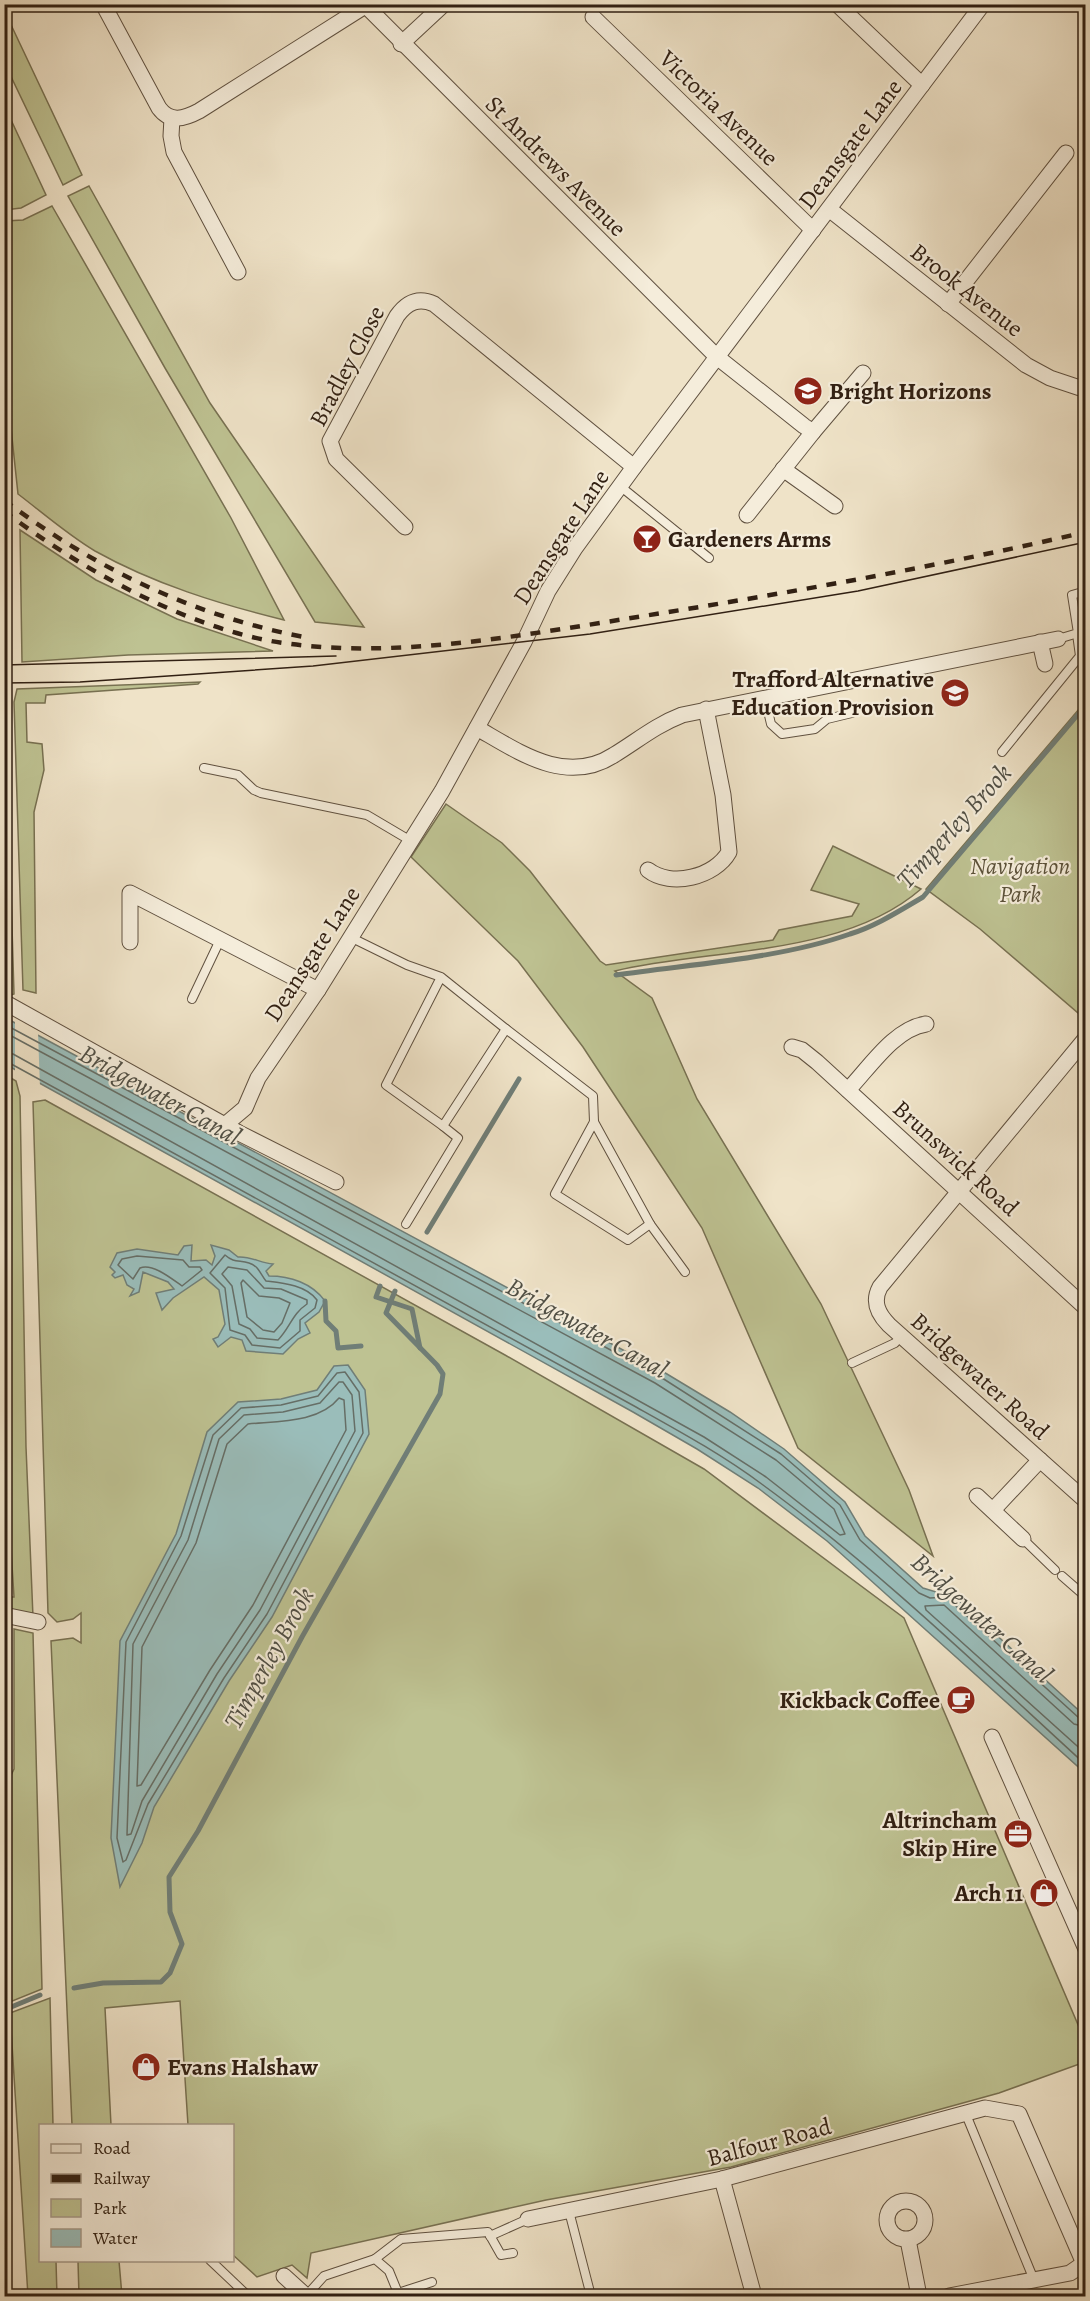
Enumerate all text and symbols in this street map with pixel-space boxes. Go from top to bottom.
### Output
street label: Victoria Avenue [652,42,785,173]
street label: Deansgate Lane [791,72,909,216]
street label: St Andrews Avenue [478,88,634,244]
street label: Brook Avenue [904,236,1030,344]
street label: Bradley Close [302,300,392,432]
school or university icon: Bright Horizons [792,375,824,407]
place label: Bright Horizons [829,375,992,407]
street label: Deansgate Lane [505,463,617,611]
bar icon: Gardeners Arms [631,523,663,555]
place label: Gardeners Arms [668,523,831,555]
place label: Trafford Alternative Education Provision [731,663,935,723]
school or university icon: Trafford Alternative Education Provision [939,677,971,709]
water label: Timperley Brook [889,756,1019,896]
park label: Navigation Park [970,850,1070,910]
street label: Deansgate Lane [256,880,368,1028]
water label: Bridgewater Canal [73,1036,248,1154]
street label: Brunswick Road [886,1093,1026,1223]
water label: Bridgewater Canal [500,1269,675,1387]
street label: Bridgewater Road [904,1305,1056,1447]
water label: Bridgewater Canal [903,1545,1061,1692]
water label: Timperley Brook [216,1581,322,1735]
place label: Kickback Coffee [779,1684,940,1716]
cafe icon: Kickback Coffee [945,1684,977,1716]
place label: Altrincham Skip Hire [882,1804,997,1864]
office icon: Altrincham Skip Hire [1002,1818,1034,1850]
place label: Arch 11 [953,1877,1023,1909]
shop icon: Arch 11 [1028,1877,1060,1909]
shop icon: Evans Halshaw [130,2051,162,2083]
place label: Evans Halshaw [167,2051,318,2083]
street label: Balfour Road [703,2110,835,2174]
legend [39,2124,234,2262]
text: Road [93,2136,131,2160]
text: Railway [93,2166,151,2190]
text: Park [93,2196,127,2220]
text: Water [92,2226,138,2250]

